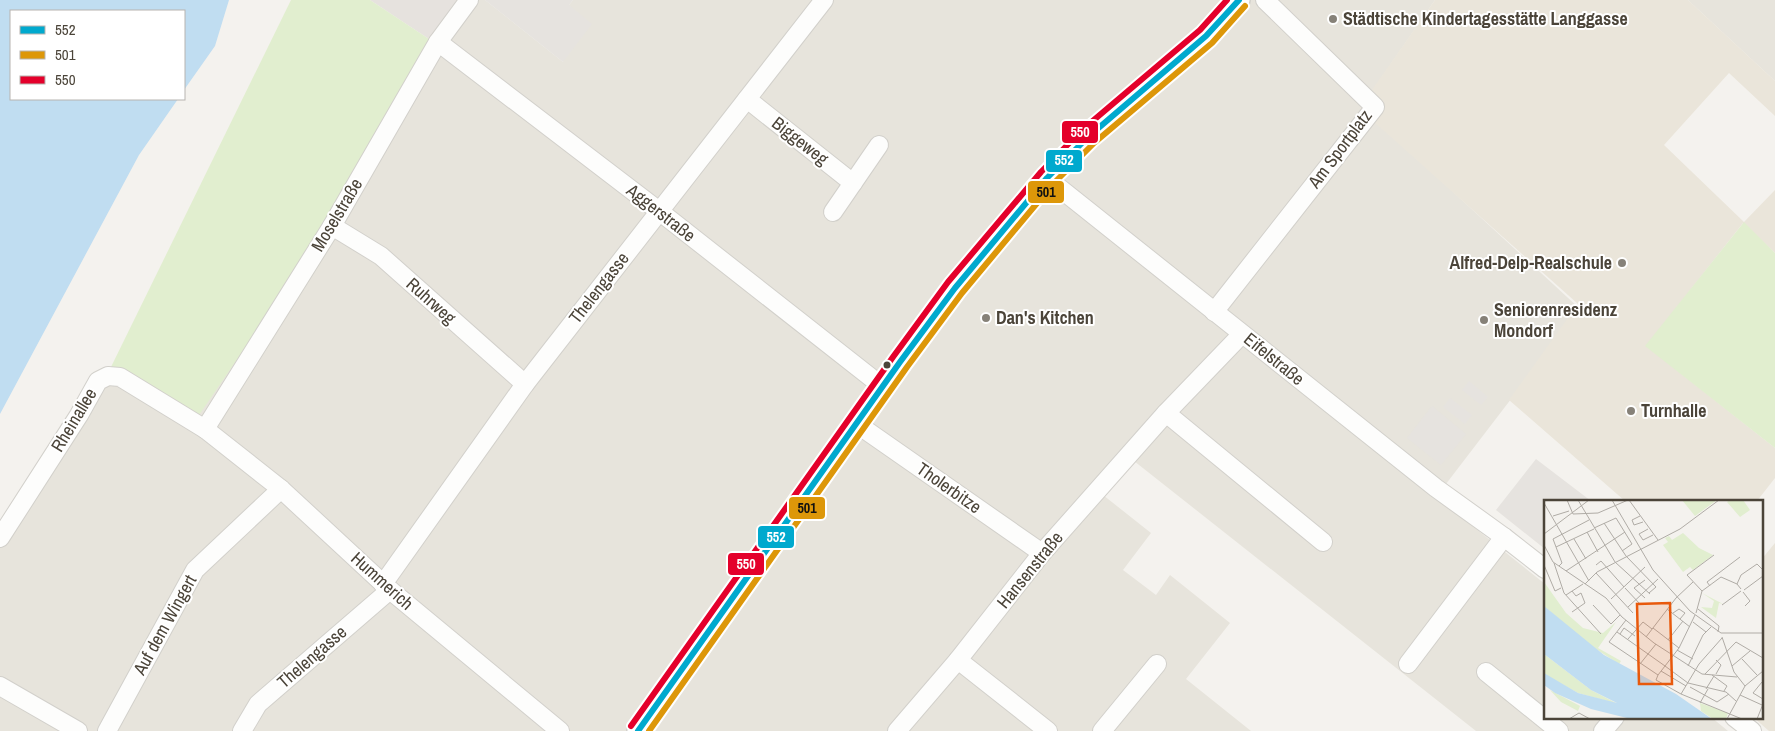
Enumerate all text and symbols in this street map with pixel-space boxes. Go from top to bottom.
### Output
place label: Städtische Kindertagesstätte Langgasse [1343,6,1628,31]
legend [10,10,185,100]
marker: Städtische Kindertagesstätte Langgasse [1327,13,1339,25]
text: 552 [55,19,76,40]
text: 501 [55,44,76,65]
text: 550 [55,69,76,90]
street label: Am Sportplatz [1301,104,1377,194]
street label: Biggeweg [767,111,834,171]
line badge: 550 [1061,120,1099,144]
text: 550 [1070,123,1090,141]
line badge: 552 [1045,149,1083,173]
text: 552 [1054,151,1074,169]
street label: Moselstraße [305,174,368,256]
street label: Aggerstraße [621,177,701,247]
line badge: 501 [1027,180,1065,204]
text: 501 [1036,183,1056,201]
street label: Thelengasse [563,247,634,329]
place label: Alfred-Delp-Realschule [1450,250,1612,275]
marker: Alfred-Delp-Realschule [1616,257,1628,269]
street label: Ruhrweg [401,272,462,330]
place label: Seniorenresidenz Mondorf [1494,297,1618,343]
place label: Dan's Kitchen [996,305,1094,330]
marker: Dan's Kitchen [980,312,992,324]
marker: Seniorenresidenz Mondorf [1478,314,1490,326]
street label: Eifelstraße [1239,326,1310,391]
unlabelled marker [882,360,892,370]
street label: Rheinallee [45,383,102,456]
place label: Turnhalle [1641,398,1706,423]
marker: Turnhalle [1625,405,1637,417]
street label: Tholerbitze [912,456,987,519]
line badge: 501 [788,496,826,520]
text: 501 [797,499,817,517]
inset map [1544,500,1762,718]
line badge: 552 [757,525,795,549]
street label: Hansenstraße [991,526,1068,614]
text: 552 [766,528,786,546]
street label: Hummerich [346,546,419,615]
line badge: 550 [727,552,765,576]
text: 550 [736,555,756,573]
street label: Auf dem Wingert [126,570,202,680]
street label: Thelengasse [272,619,352,694]

